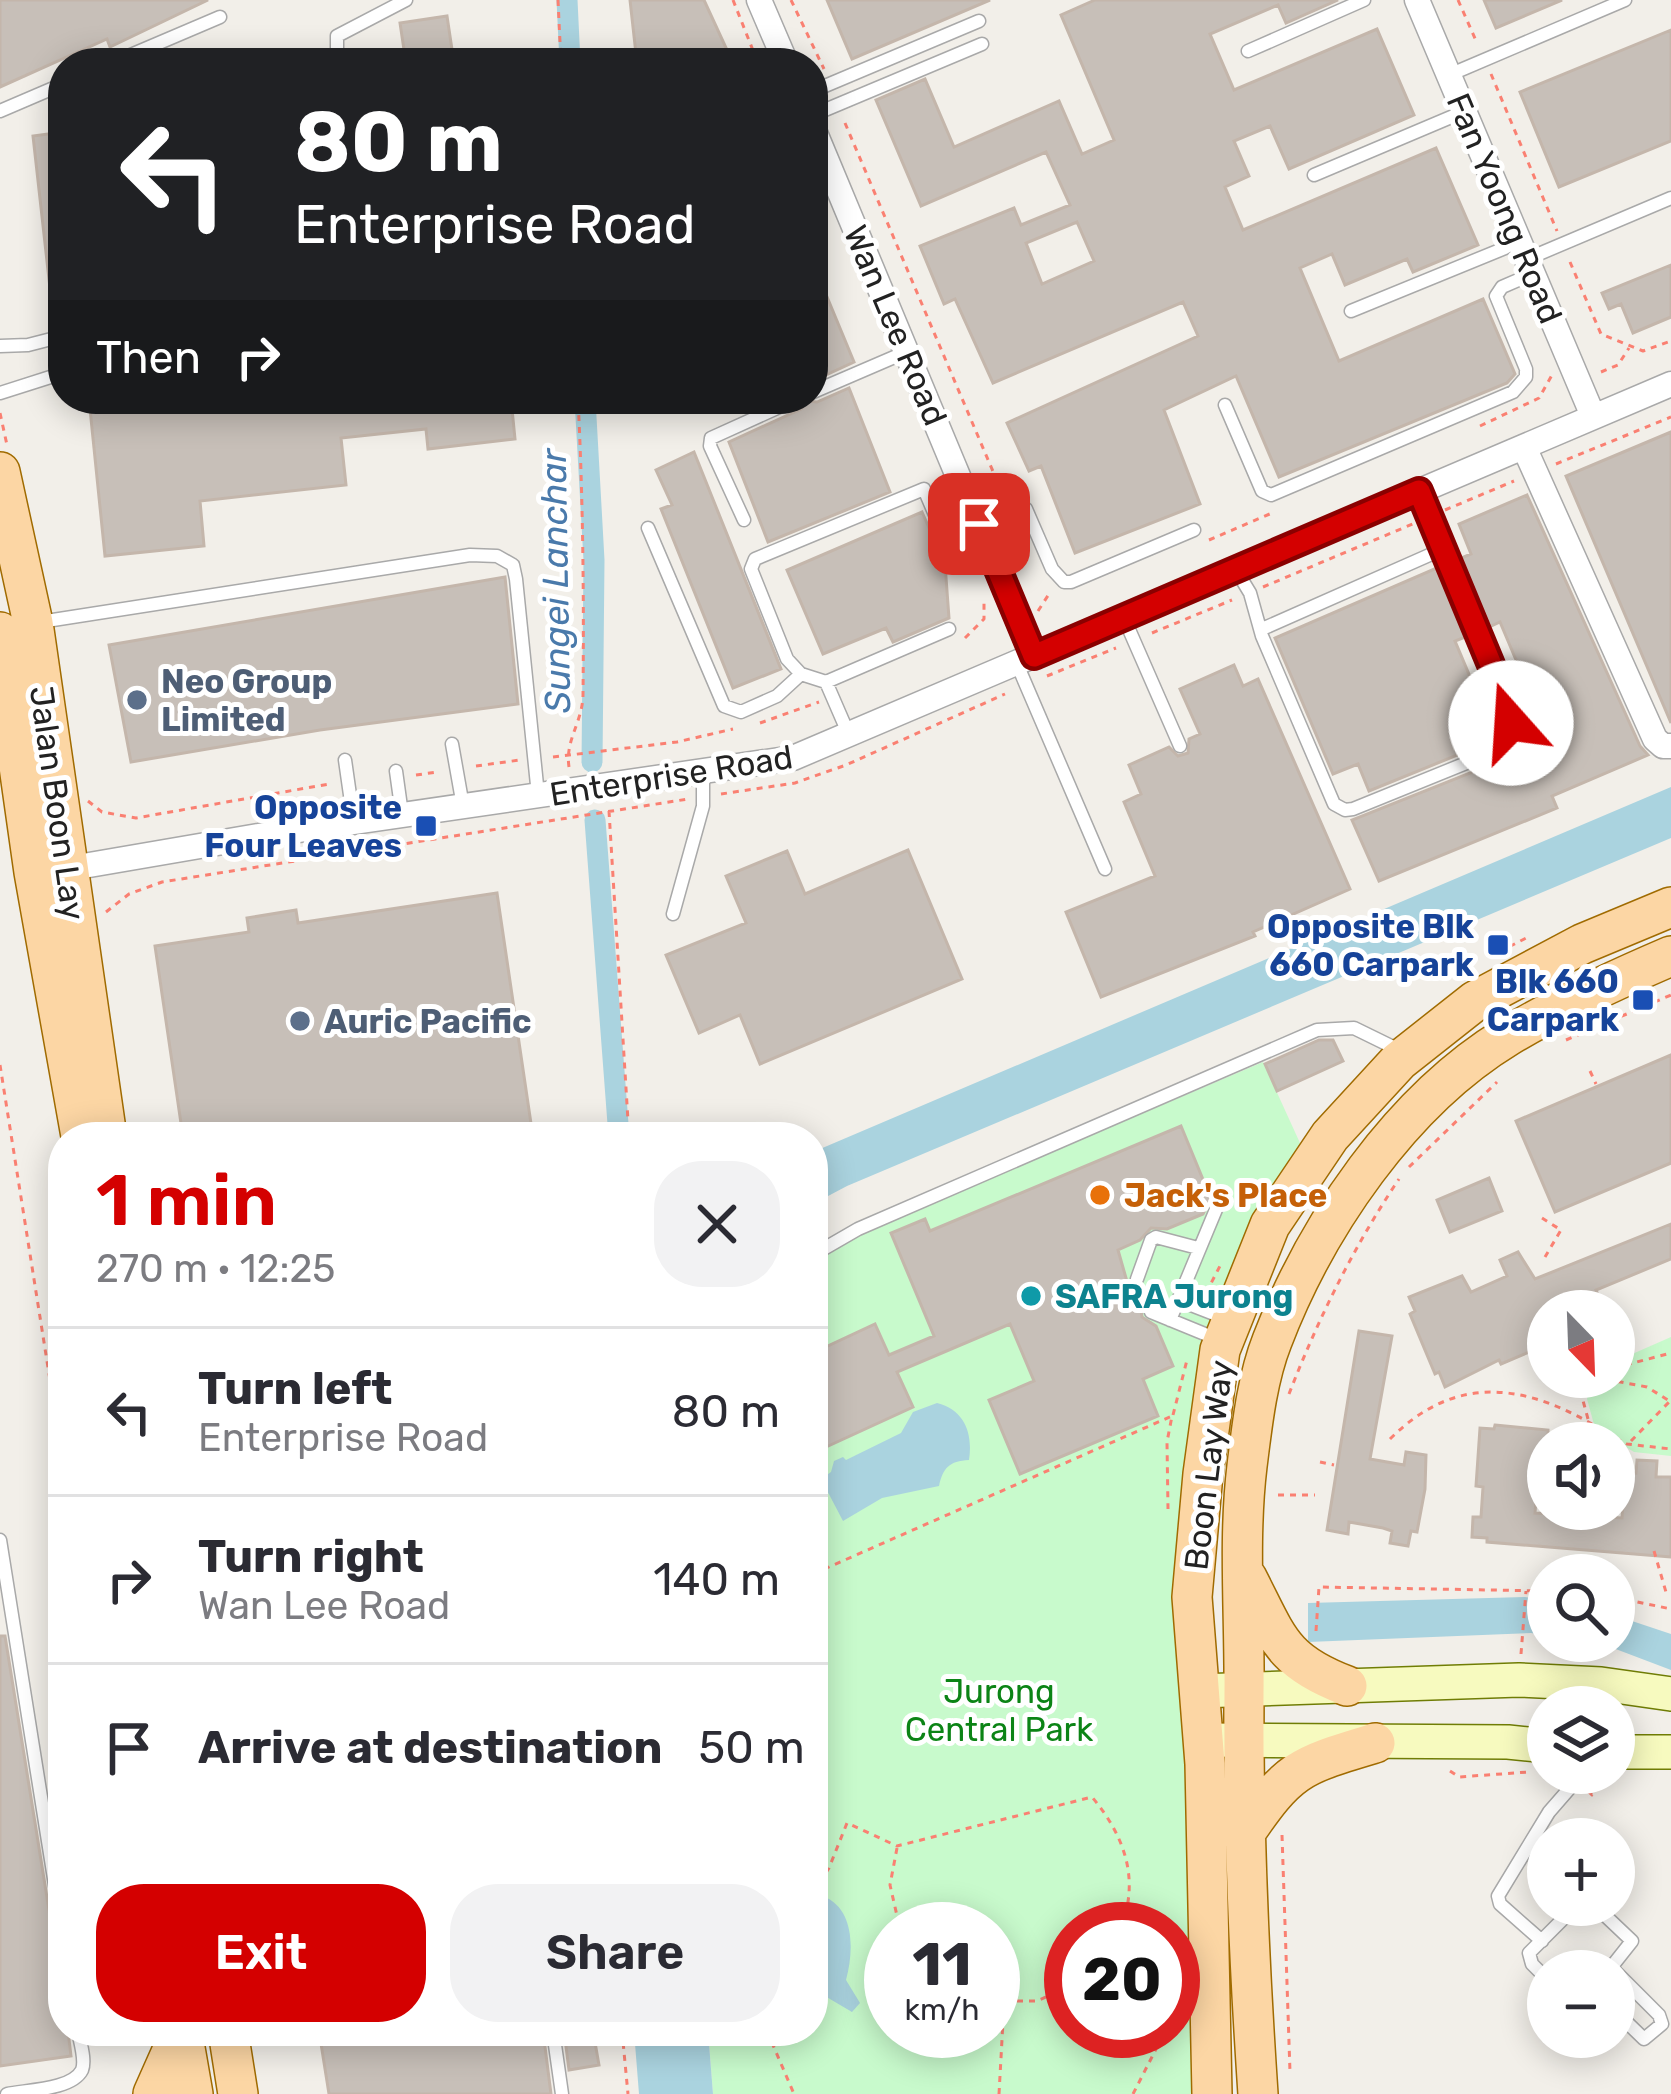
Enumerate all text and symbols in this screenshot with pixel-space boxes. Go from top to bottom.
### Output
street label: Fan Yoong Road [1439,87,1571,329]
text: 80 m [294,92,503,192]
icon: left [96,96,252,252]
text: Enterprise Road [294,193,696,257]
street label: Wan Lee Road [836,219,955,431]
icon: right [225,324,291,390]
text: Then [96,331,201,384]
water label: Sungei Lanchar [532,447,579,714]
pin [928,473,1030,575]
icon: arrive [946,491,1012,557]
position arrow [1448,660,1574,786]
place label: Neo Group Limited [161,662,332,739]
street label: Jalan Boon Lay [22,684,93,923]
marker: Neo Group Limited [124,687,150,713]
street label: Enterprise Road [547,737,795,814]
place label: Opposite Four Leaves [204,788,402,865]
marker: Opposite Four Leaves [413,813,439,839]
place label: Opposite Blk 660 Carpark [1267,907,1475,984]
marker: Opposite Blk 660 Carpark [1485,932,1511,958]
place label: Blk 660 Carpark [1487,962,1620,1039]
marker: Blk 660 Carpark [1630,987,1656,1013]
place label: Auric Pacific [324,1002,532,1041]
marker: Auric Pacific [287,1008,313,1034]
text: 1 min [96,1158,277,1243]
button: close [654,1161,780,1287]
place label: Jack's Place [1124,1176,1327,1215]
marker: Jack's Place [1087,1182,1113,1208]
text: 270 m · 12:25 [96,1246,336,1292]
place label: SAFRA Jurong [1055,1277,1294,1316]
marker: SAFRA Jurong [1018,1283,1044,1309]
north arrow [1527,1290,1635,1398]
map controls [1527,1290,1635,2058]
street label: Boon Lay Way [1176,1358,1241,1572]
text: Turn left [198,1362,392,1415]
icon: left [96,1379,162,1445]
text: 80 m [672,1385,780,1438]
text: Enterprise Road [198,1415,488,1461]
button: sound [1527,1422,1635,1530]
text: Turn right [198,1530,424,1583]
icon: right [96,1547,162,1613]
text: 140 m [653,1553,780,1606]
button: search [1527,1554,1635,1662]
text: Wan Lee Road [198,1583,450,1629]
park label: Jurong Central Park [905,1672,1093,1749]
button: layers [1527,1686,1635,1794]
icon: arrive [96,1715,162,1781]
text: Arrive at destination [198,1721,663,1774]
text: 50 m [699,1721,805,1774]
button: + [1527,1818,1635,1926]
button: Exit [96,1884,426,2022]
button: Share [450,1884,780,2022]
speed limit sign: 20 [1044,1902,1200,2058]
text: 11 [912,1929,972,2000]
button: − [1527,1950,1635,2058]
text: km/h [905,1992,979,2028]

